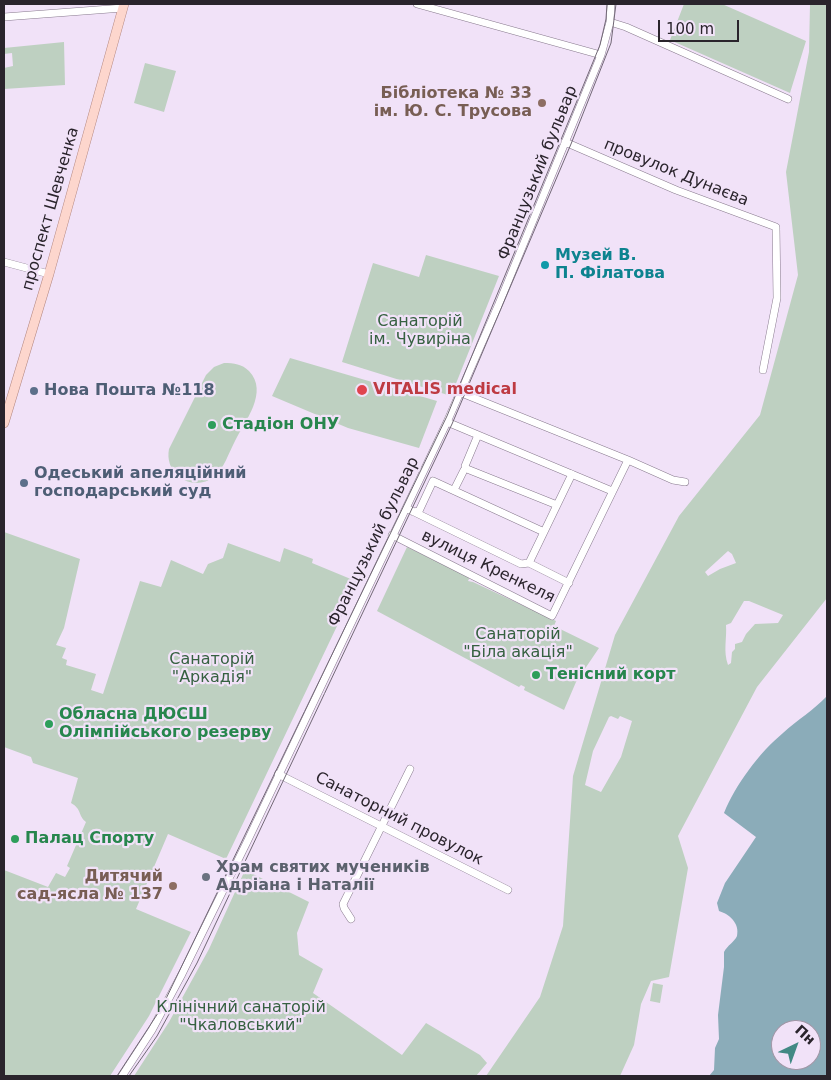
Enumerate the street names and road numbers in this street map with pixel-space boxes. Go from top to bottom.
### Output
street label: Французький бульвар [494,83,582,263]
street label: проспект Шевченка [18,125,84,293]
street label: провулок Дунаєва [601,135,751,211]
street label: Французький бульвар [325,454,423,630]
street label: вулиця Кренкеля [418,526,558,608]
street label: Санаторний провулок [312,768,486,870]

